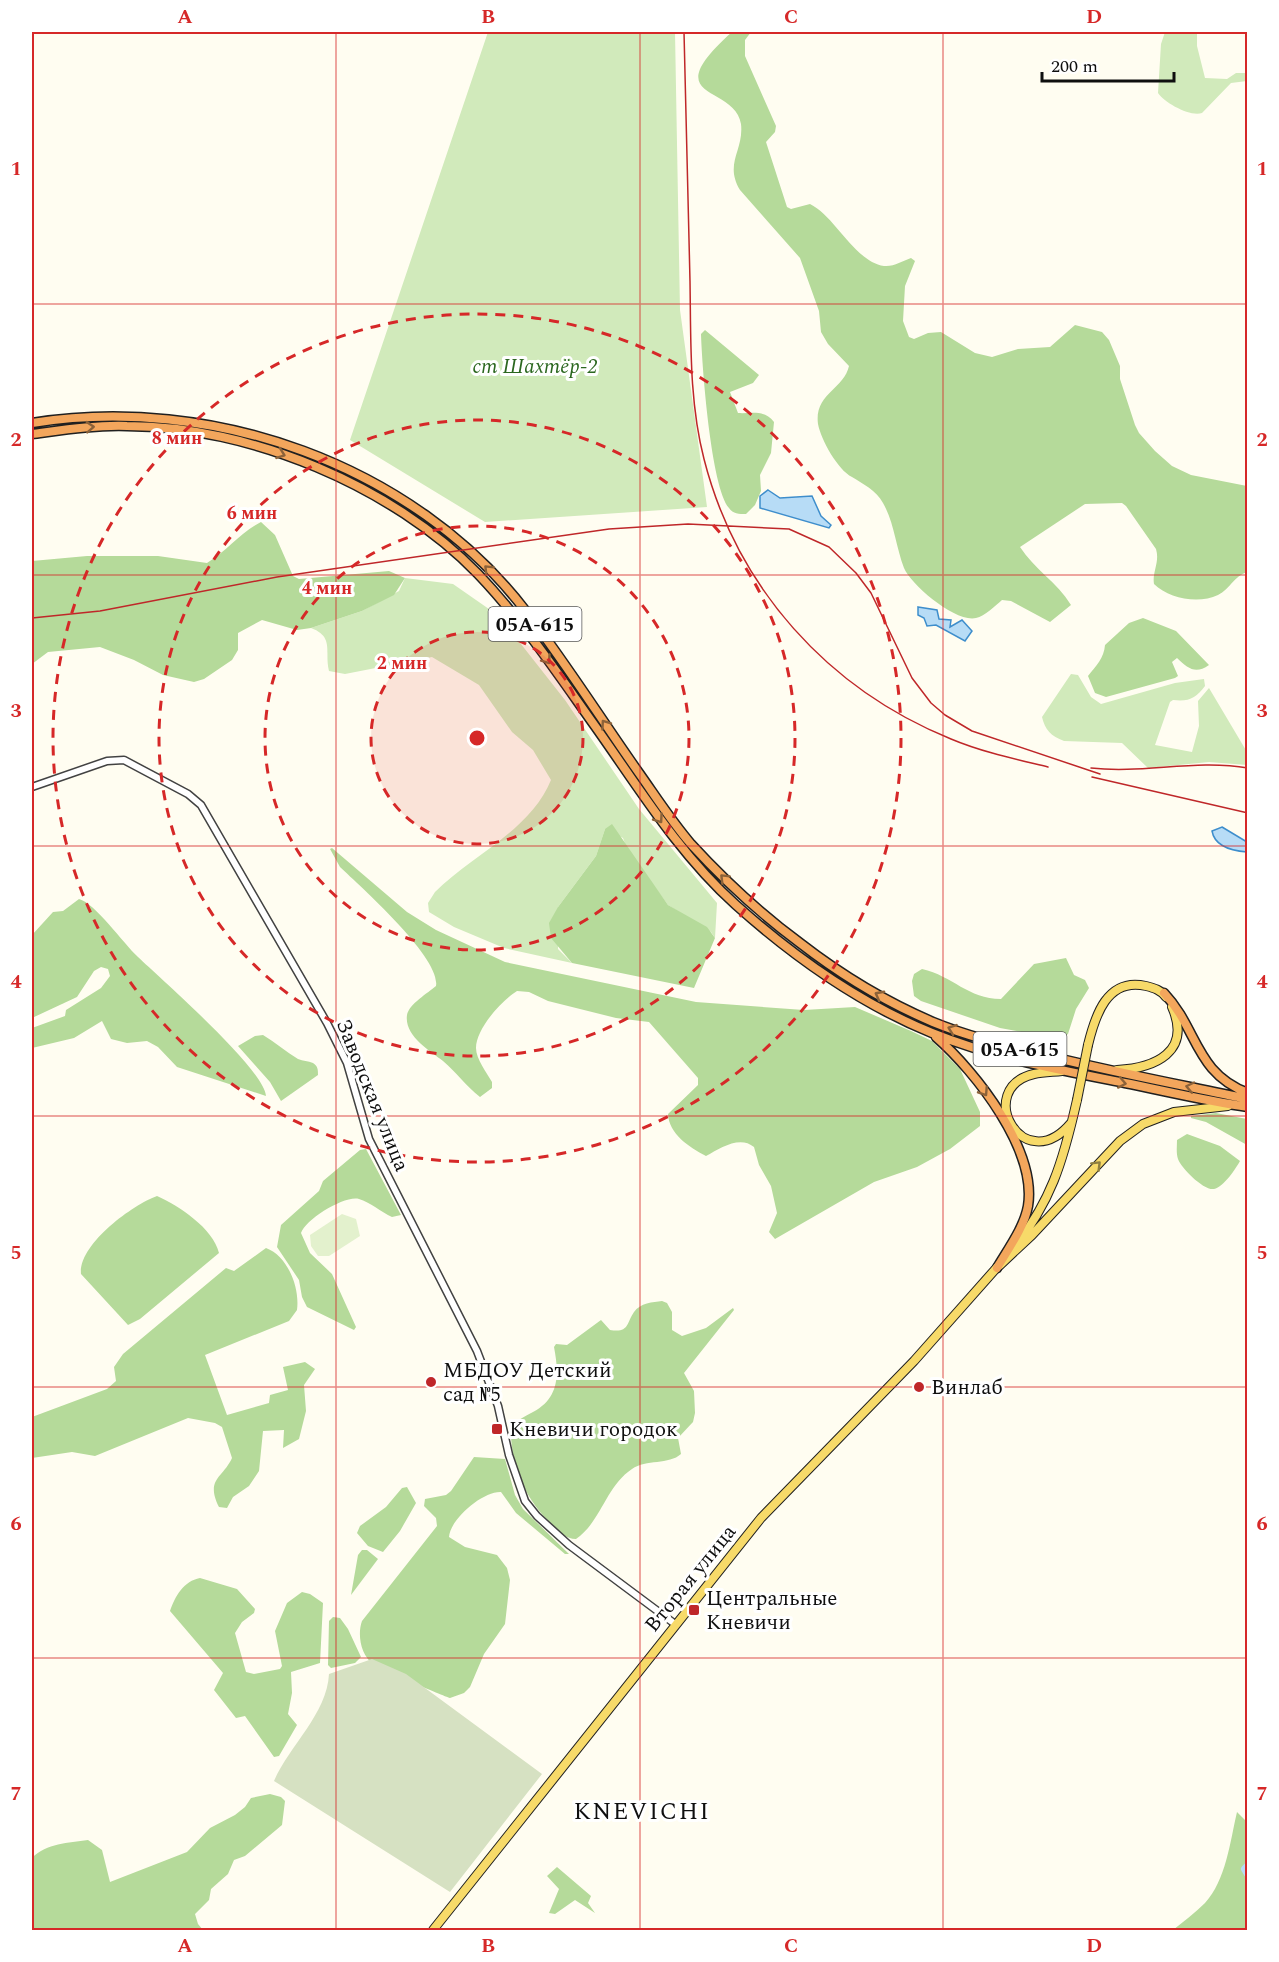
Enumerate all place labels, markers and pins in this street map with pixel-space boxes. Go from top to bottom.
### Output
centre of rings [467,728,487,748]
place label: МБДОУ Детский сад №5 [443,1355,612,1411]
place label: Винлаб [931,1372,1003,1404]
marker: МБДОУ Детский сад №5 [424,1375,438,1389]
marker: Винлаб [912,1380,926,1394]
place label: Кневичи городок [509,1414,678,1446]
marker: Кневичи городок [490,1422,504,1436]
place label: Центральные Кневичи [706,1583,838,1639]
marker: Центральные Кневичи [687,1603,701,1617]

